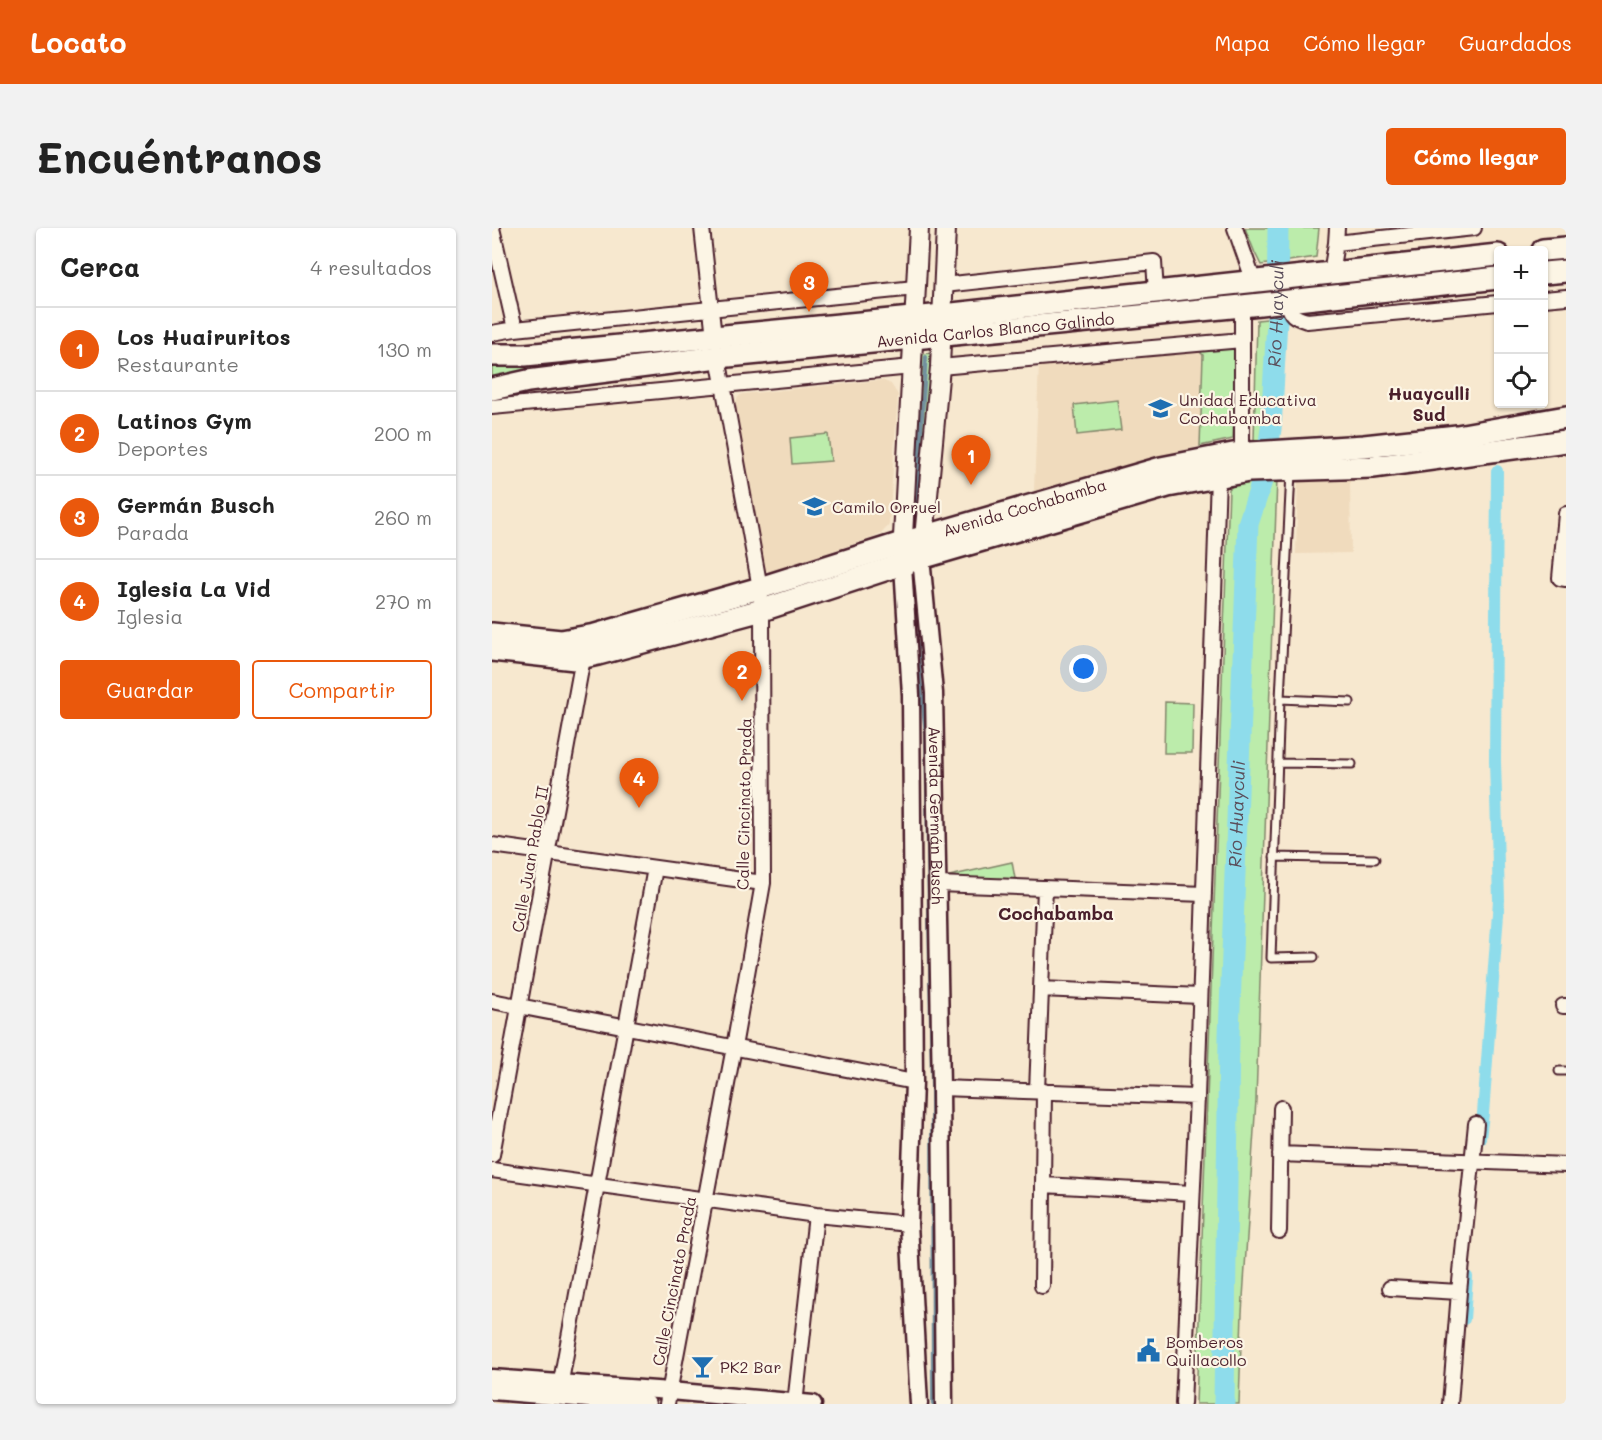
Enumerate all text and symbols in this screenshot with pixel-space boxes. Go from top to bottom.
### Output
text: Locato [30,24,127,60]
text: Mapa [1214,29,1270,56]
text: Cómo llegar [1303,29,1426,56]
text: Guardados [1459,29,1572,56]
button: Cómo llegar [1386,128,1566,185]
text: Encuéntranos [36,129,322,184]
map controls [1494,246,1548,408]
button: + [1494,246,1548,300]
text: Cerca [60,250,140,284]
text: 4 resultados [310,254,432,280]
water label: Río Huayculi [1261,259,1289,368]
pin: 3 [790,262,828,312]
button: − [1494,300,1548,354]
street label: Avenida Carlos Blanco Galindo [875,307,1115,352]
text: Los Huairuritos [117,322,291,351]
text: 1 [75,336,84,362]
text: 130 m [377,336,432,362]
text: Restaurante [117,351,239,377]
button: locate [1494,354,1548,408]
district label: Huayculli Sud [1388,381,1470,426]
place label: Unidad Educativa Cochabamba [1179,389,1317,428]
school or university icon: Unidad Educativa Cochabamba [1148,396,1174,422]
text: Latinos Gym [117,406,252,435]
text: 2 [74,420,85,446]
text: 200 m [374,420,432,446]
text: Deportes [117,435,208,461]
pin: 1 [952,436,990,485]
street label: Avenida Cochabamba [940,473,1109,541]
text: Germán Busch [117,490,275,519]
school or university icon: Camilo Orruel [801,494,827,520]
place label: Camilo Orruel [832,496,941,517]
text: 3 [74,504,86,530]
text: 260 m [374,504,432,530]
text: Parada [117,519,189,545]
text: Iglesia La Vid [117,574,270,603]
text: 4 [73,588,86,614]
text: 270 m [375,588,432,614]
text: Iglesia [117,603,183,629]
pin: 2 [722,652,762,701]
your location [1069,654,1098,683]
button: Guardar [60,660,240,719]
button: Compartir [252,660,432,719]
street label: Calle Cincinato Prada [731,718,756,890]
street label: Avenida Germán Busch [925,726,949,905]
pin: 4 [620,758,658,808]
water label: Río Huayculi [1222,760,1250,868]
street label: Calle Juan Pablo II [506,784,553,934]
district label: Cochabamba [998,901,1114,925]
street label: Calle Cincinato Prada [647,1194,700,1367]
place label: Bomberos Quillacollo [1166,1331,1247,1370]
public building icon: Bomberos Quillacollo [1135,1338,1161,1364]
bar icon: PK2 Bar [689,1354,715,1380]
place label: PK2 Bar [720,1356,781,1377]

